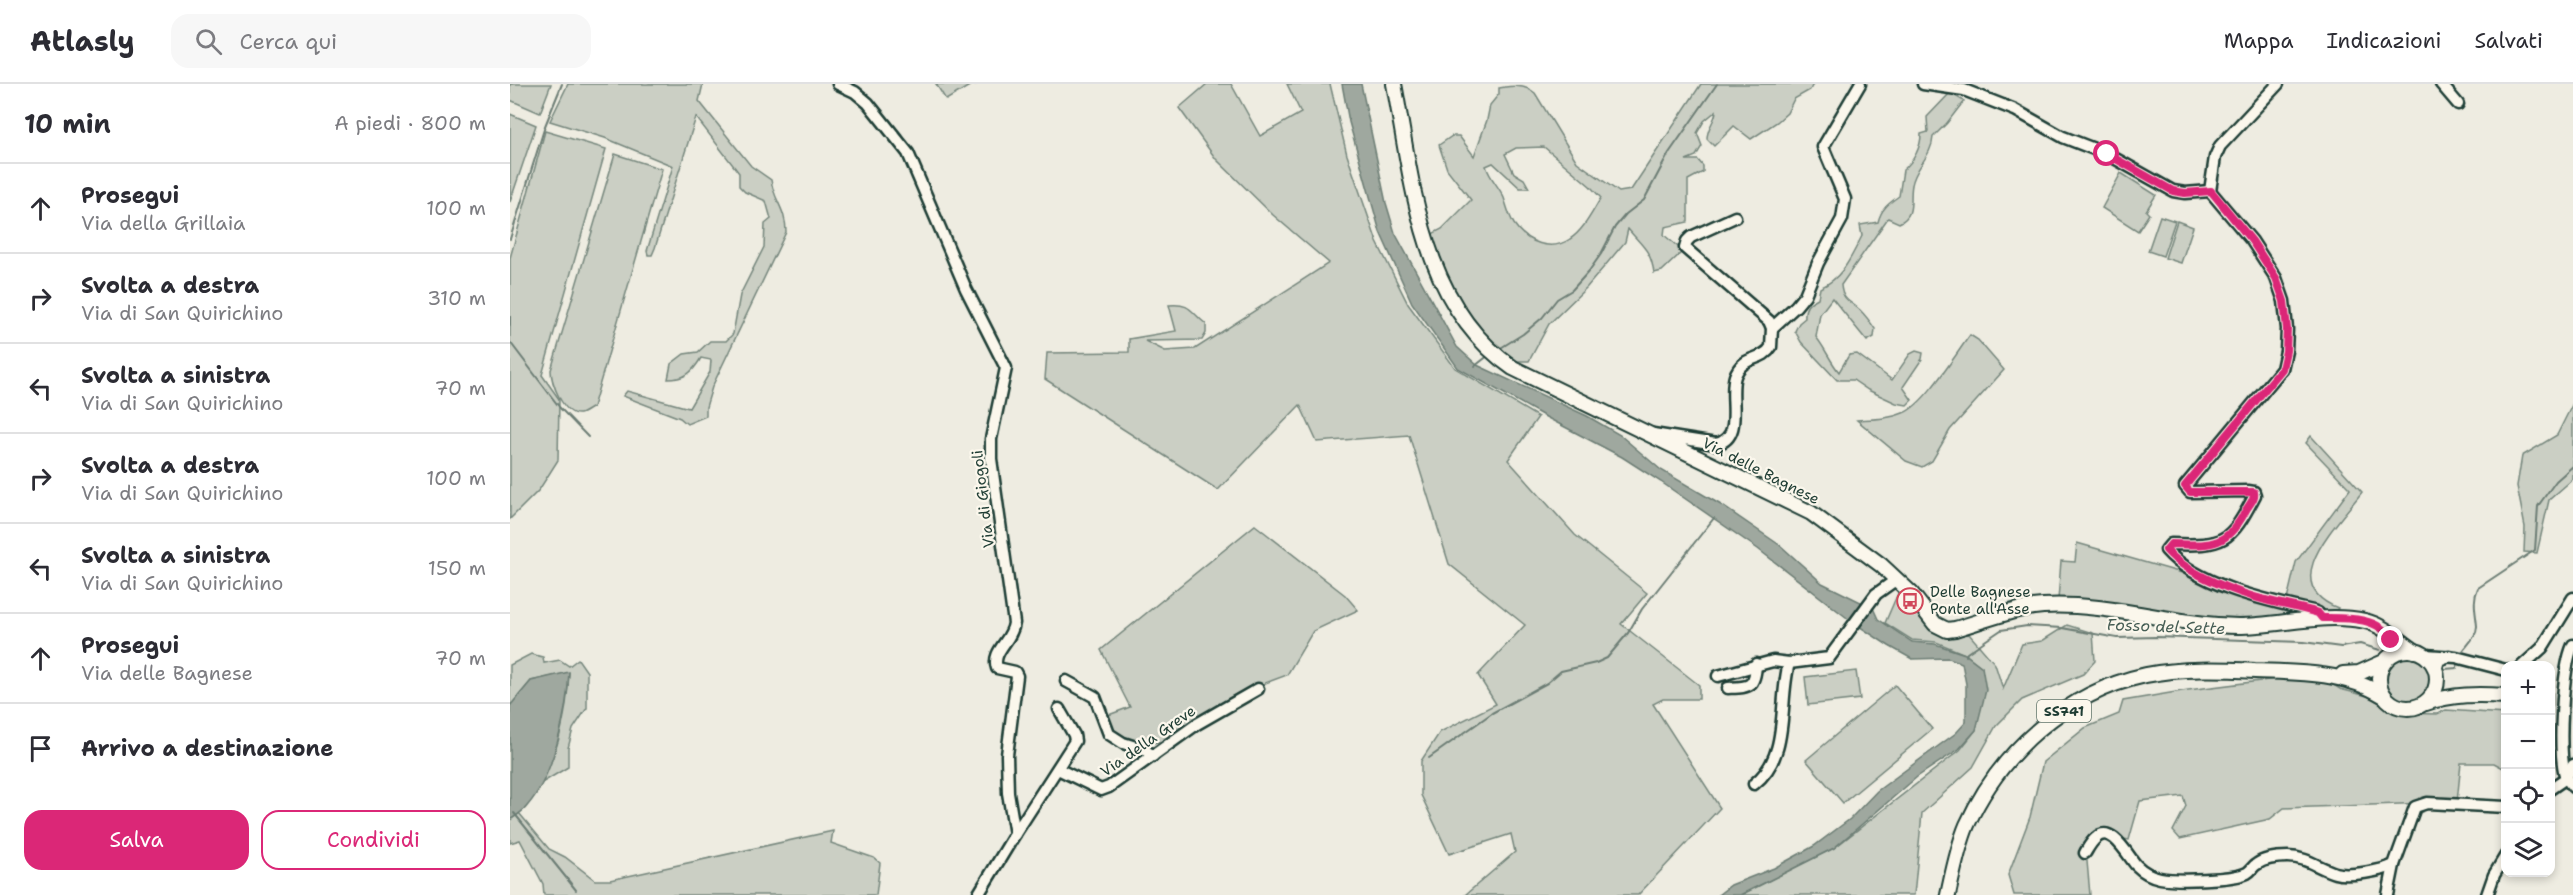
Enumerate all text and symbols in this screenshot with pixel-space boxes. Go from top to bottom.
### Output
search box [171,14,591,68]
text: Atlasly [30,22,135,60]
icon: search [192,25,225,58]
text: Cerca qui [240,27,337,56]
text: Mappa [2224,27,2294,55]
text: Indicazioni [2327,27,2441,55]
text: Salvati [2474,27,2543,55]
text: 10 min [24,106,111,141]
text: A piedi · 800 m [334,110,486,136]
route start [2093,140,2119,166]
text: Prosegui [81,181,179,210]
icon: ahead [24,192,57,225]
text: 100 m [426,195,486,221]
text: Via della Grillaia [81,210,245,236]
text: Svolta a destra [81,271,259,300]
icon: right [24,282,57,315]
text: 310 m [427,285,486,311]
text: Via di San Quirichino [81,300,283,326]
text: Svolta a sinistra [81,361,270,390]
icon: left [24,372,57,405]
text: 70 m [434,375,486,401]
text: Via di San Quirichino [81,390,283,416]
street label: Via delle Bagnese [1699,433,1823,509]
street label: Via di Giogoli [967,449,999,549]
text: Svolta a destra [81,451,259,480]
icon: right [24,462,57,495]
text: 100 m [426,465,486,491]
text: Via di San Quirichino [81,480,283,506]
text: Svolta a sinistra [81,541,270,570]
icon: left [24,552,57,585]
text: 150 m [428,555,486,581]
text: Via di San Quirichino [81,570,283,596]
place label: Delle Bagnese Ponte all'Asse [1930,582,2031,619]
bus stop icon: Delle Bagnese Ponte all'Asse [1895,586,1925,616]
water label: Fosso del Sette [2106,614,2226,639]
route end [2377,626,2403,652]
text: Prosegui [81,631,179,660]
icon: ahead [24,642,57,675]
text: 70 m [434,645,486,671]
text: Via delle Bagnese [81,660,253,686]
map controls [2501,661,2555,877]
button: + [2501,661,2555,715]
road number: SS741 [2037,700,2091,722]
street label: Via della Greve [1096,701,1200,781]
button: − [2501,715,2555,769]
icon: arrive [24,732,57,765]
text: Arrivo a destinazione [81,734,333,763]
button: locate [2501,769,2555,823]
button: Salva [24,810,249,870]
button: Condividi [261,810,486,870]
button: layers [2501,823,2555,877]

